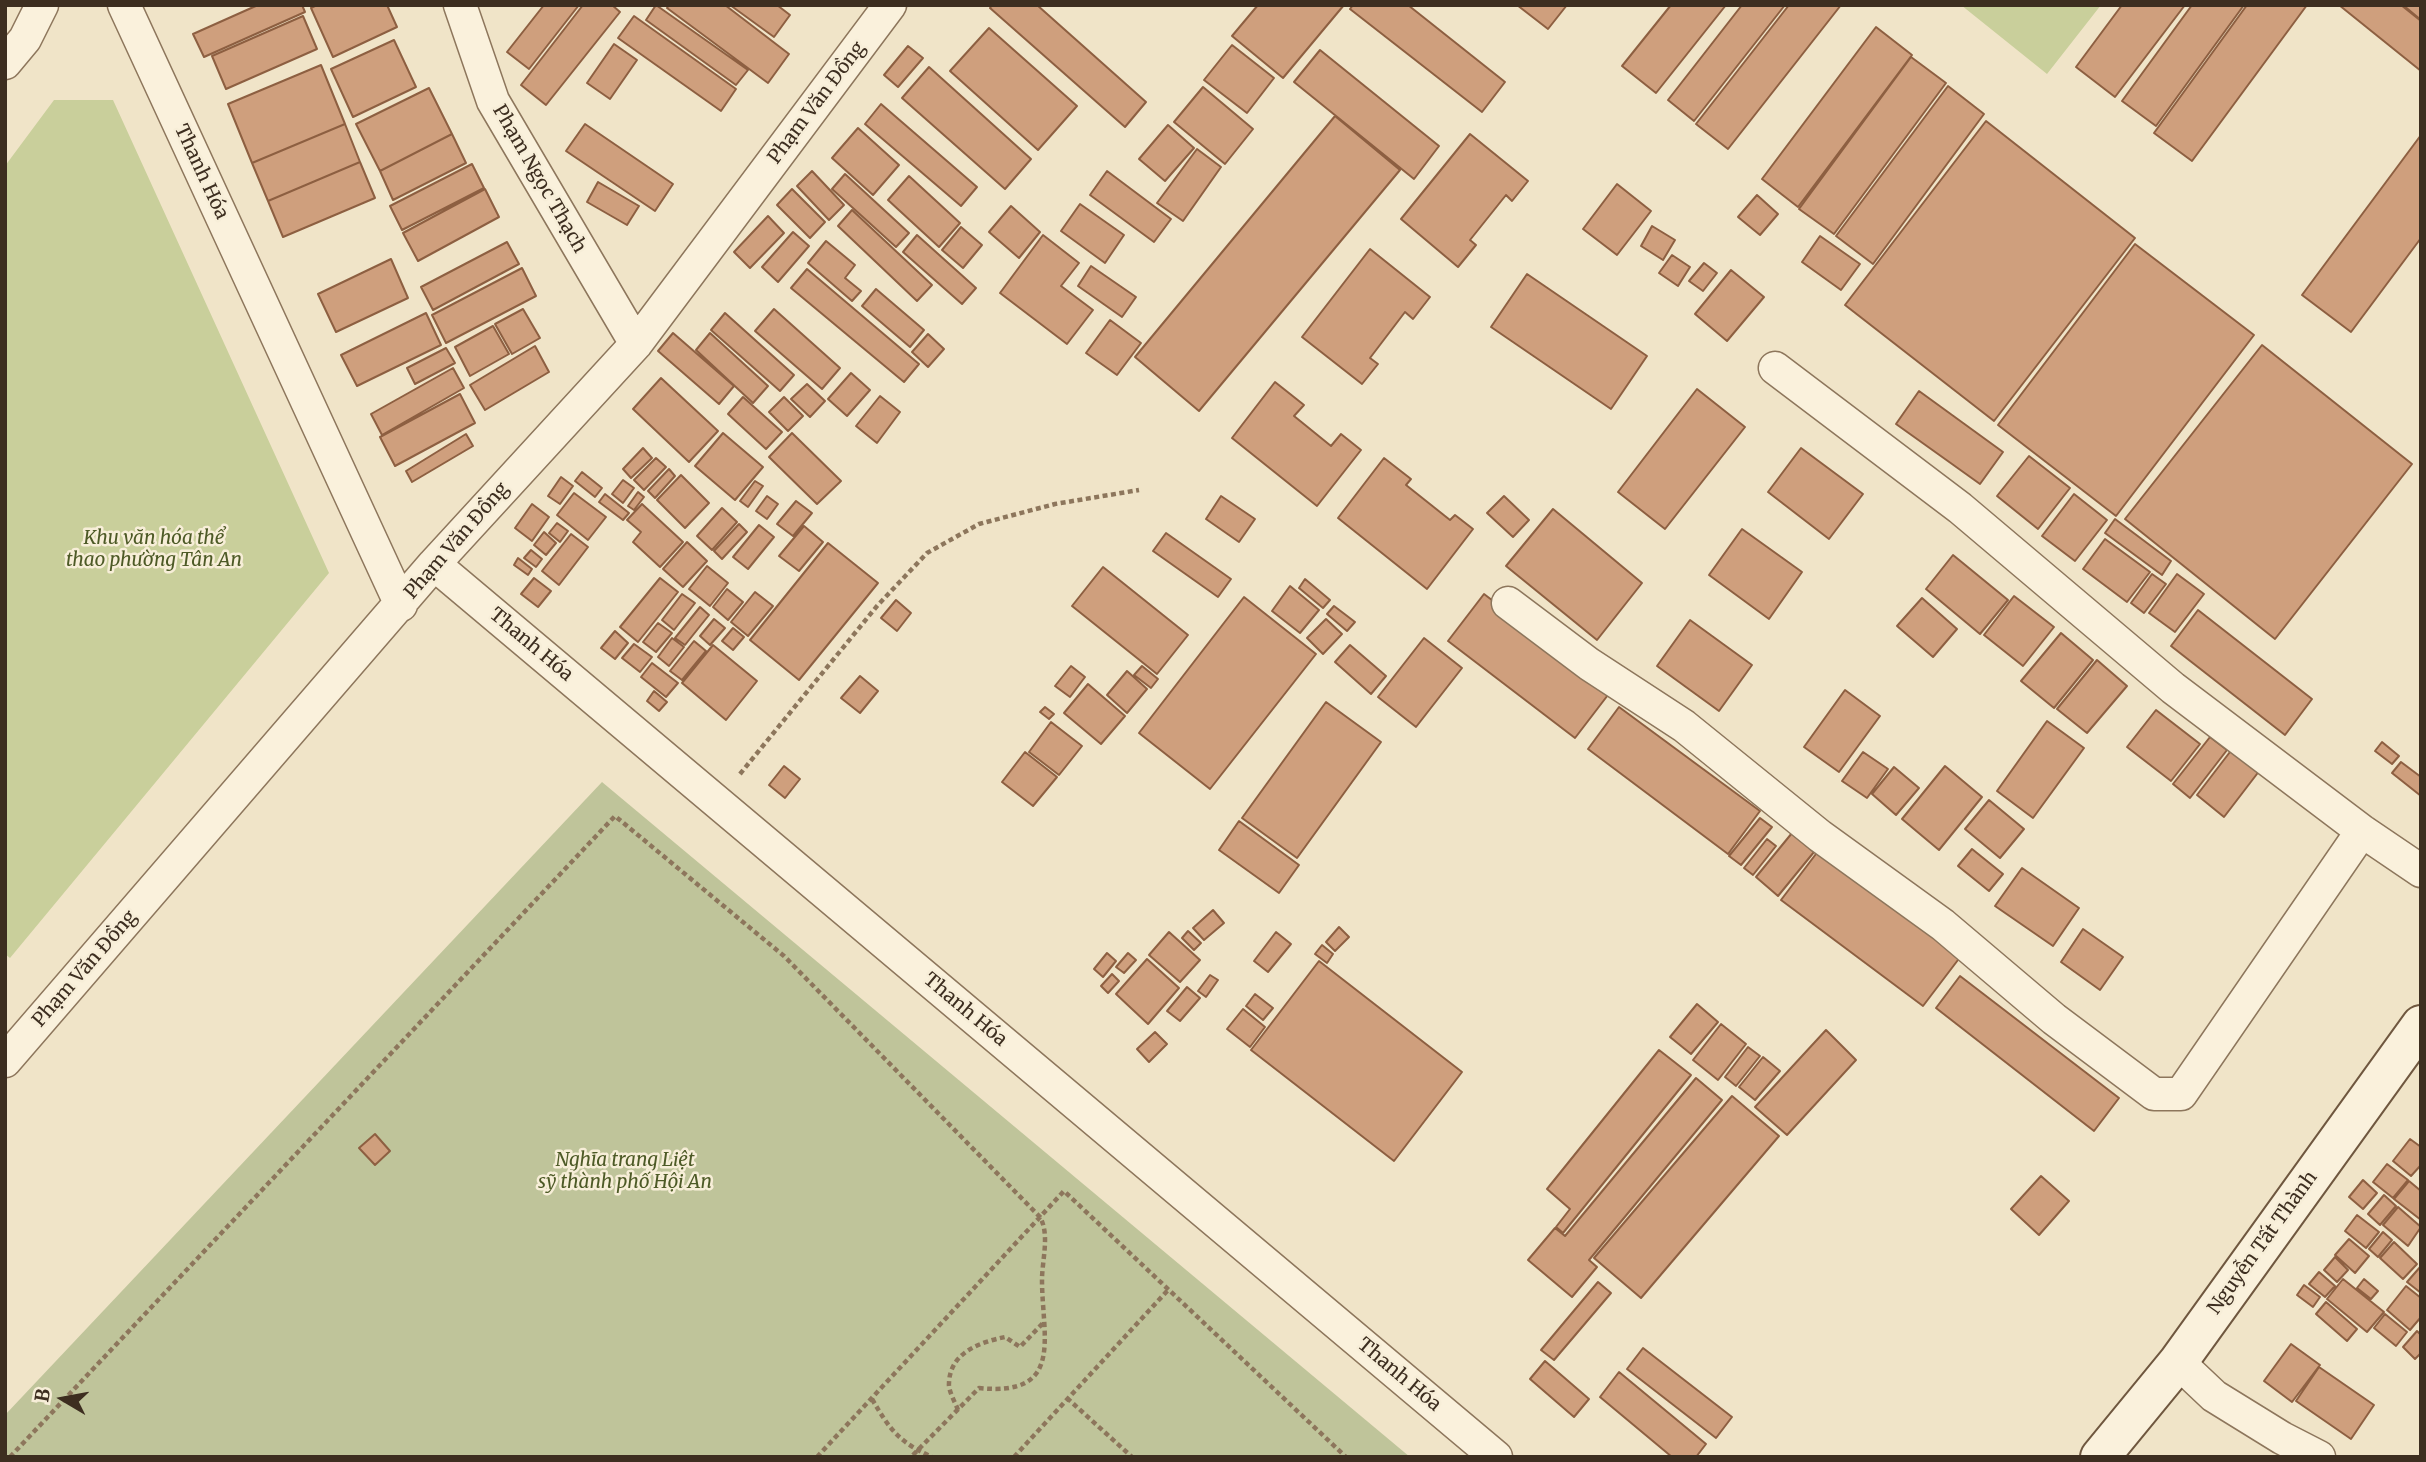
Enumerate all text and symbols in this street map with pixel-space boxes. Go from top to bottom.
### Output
street label: Phạm Văn Đồng [764,37,870,169]
street label: Phạm Ngọc Thạch [487,101,591,257]
street label: Thanh Hóa [169,121,233,223]
street label: Phạm Văn Đồng [400,478,514,604]
park label: Khu văn hóa thể thao phường Tân An [66,528,242,572]
street label: Thanh Hóa [485,603,577,687]
street label: Phạm Văn Đồng [28,906,142,1032]
street label: Thanh Hóa [919,968,1011,1052]
park label: Nghĩa trang Liệt sỹ thành phố Hội An [538,1150,712,1194]
street label: Nguyễn Tất Thành [2203,1167,2323,1319]
street label: Thanh Hóa [1353,1333,1445,1417]
north arrow [28,1364,98,1434]
text: B [29,1387,55,1404]

